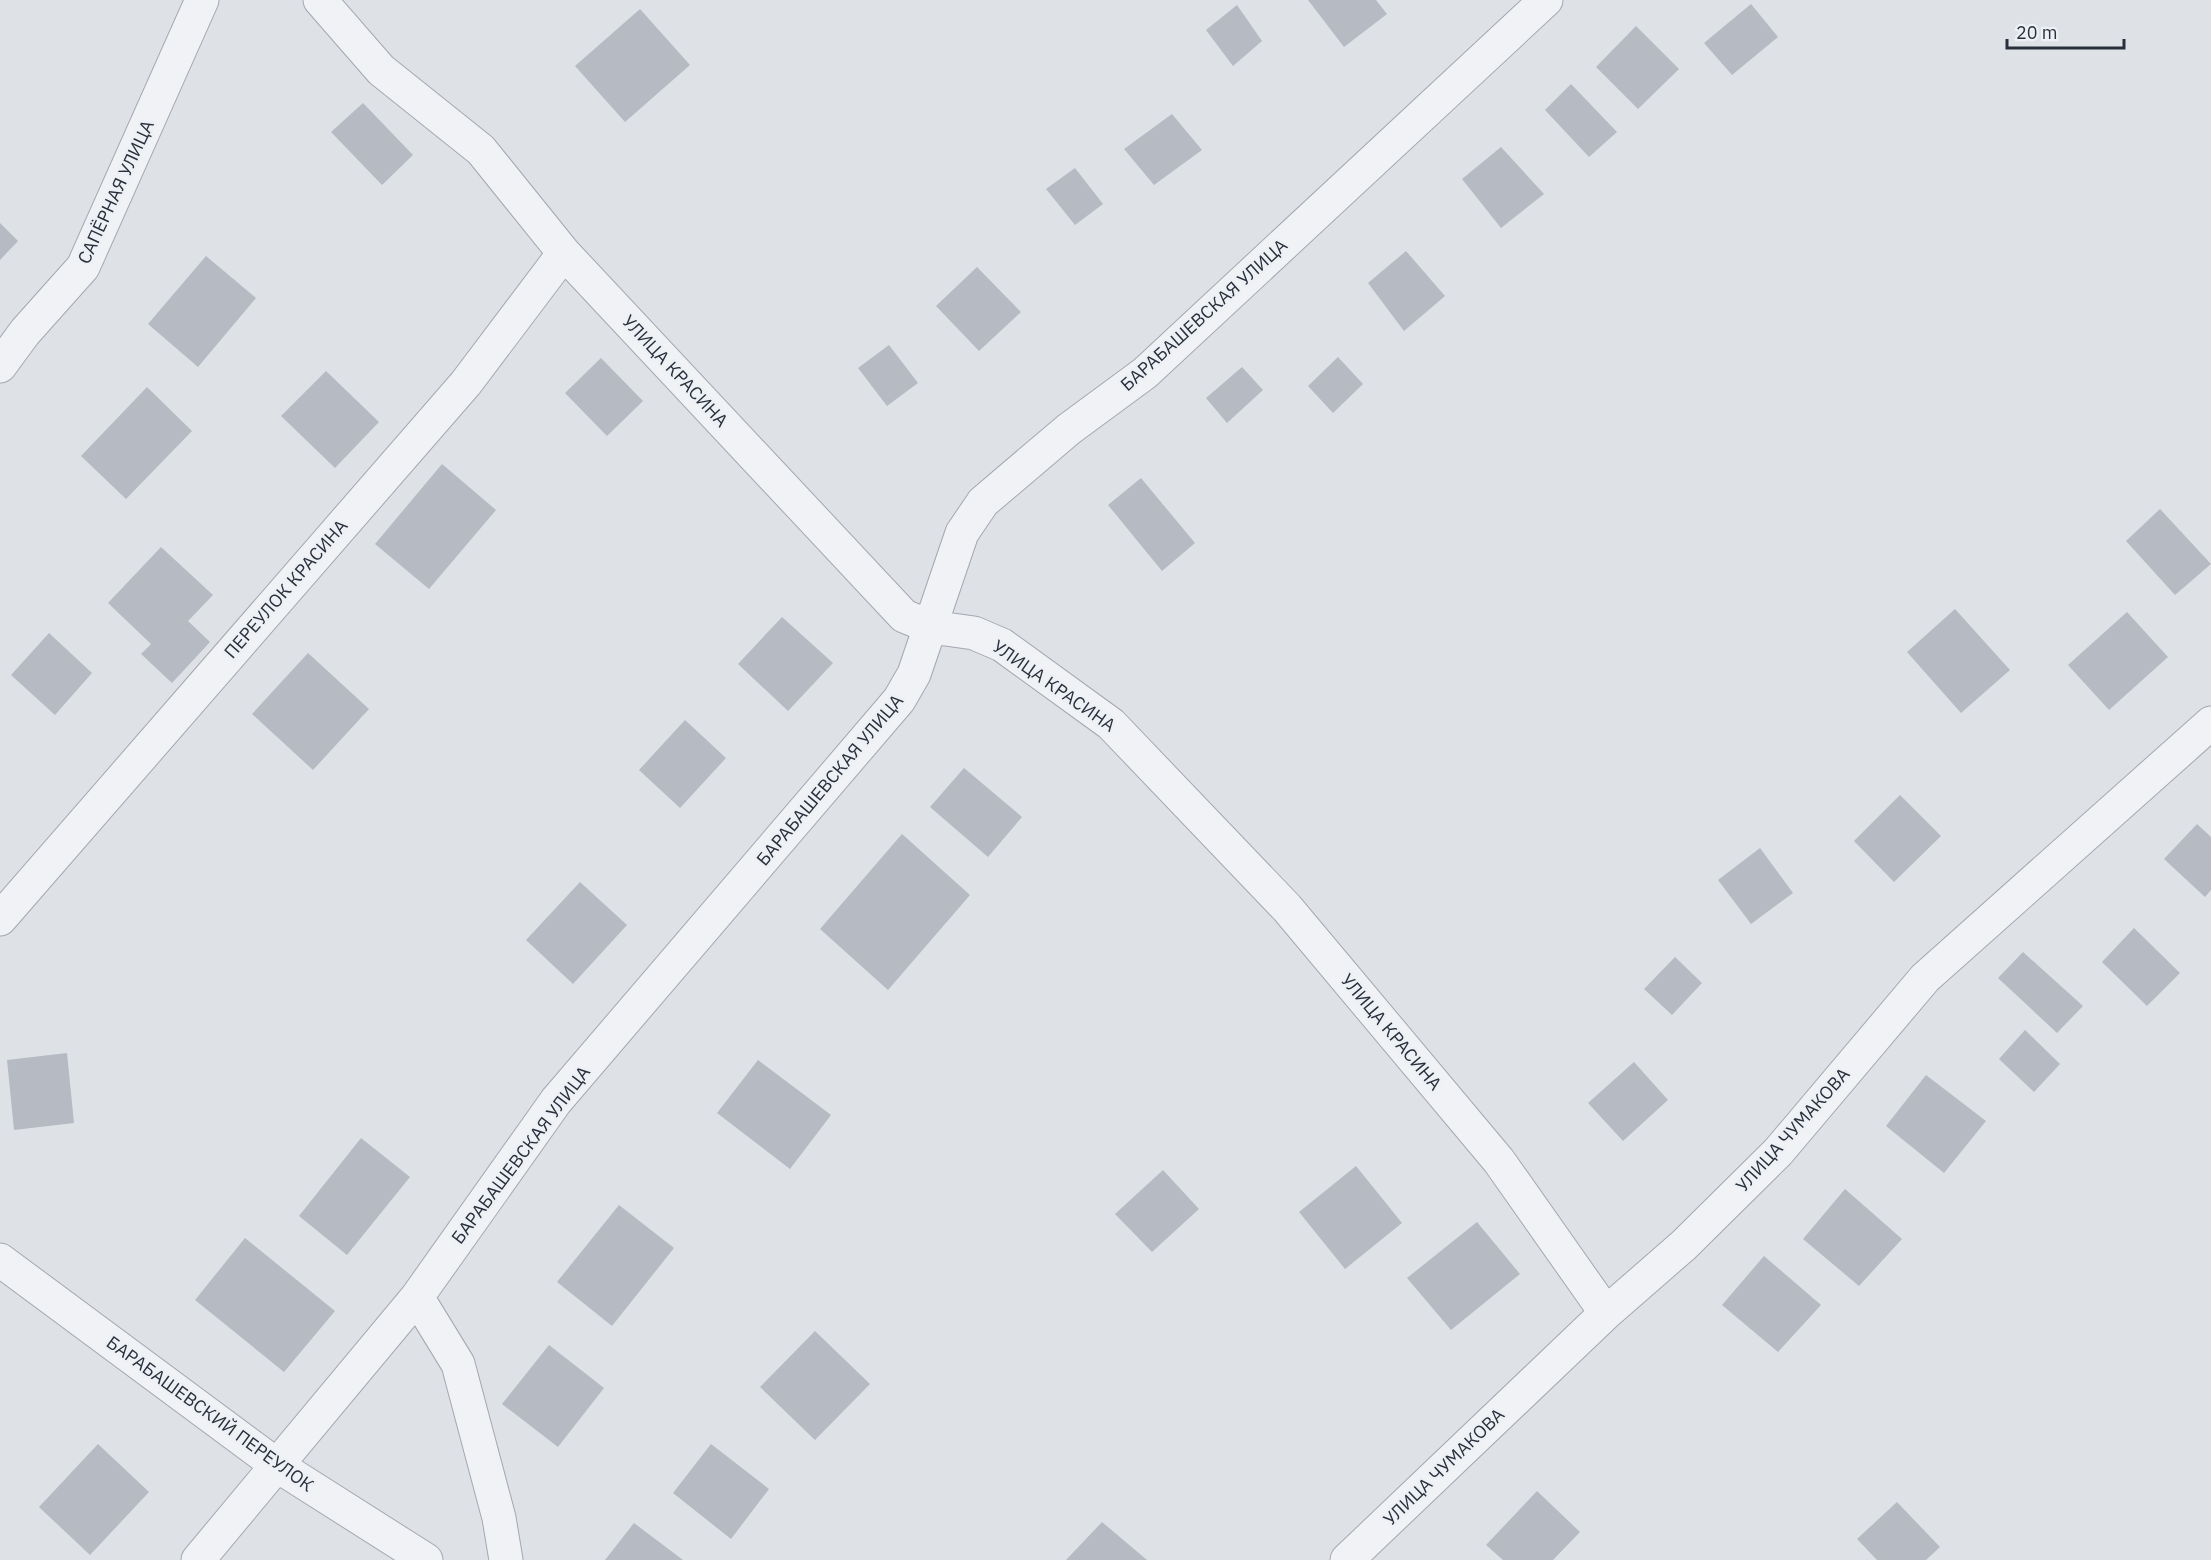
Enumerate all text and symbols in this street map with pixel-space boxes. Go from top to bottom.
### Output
scale bar [2007,12,2124,50]
text: 20 m [2016,21,2058,44]
street label: САПЁРНАЯ УЛИЦА [72,116,159,267]
street label: БАРАБАШЕВСКАЯ УЛИЦА [1115,233,1292,396]
street label: УЛИЦА КРАСИНА [617,310,734,432]
street label: ПЕРЕУЛОК КРАСИНА [219,514,353,663]
street label: УЛИЦА КРАСИНА [988,635,1121,737]
street label: БАРАБАШЕВСКАЯ УЛИЦА [751,689,908,870]
street label: УЛИЦА КРАСИНА [1336,969,1447,1095]
street label: БАРАБАШЕВСКАЯ УЛИЦА [446,1061,595,1248]
street label: УЛИЦА ЧУМАКОВА [1731,1062,1855,1197]
street label: БАРАБАШЕВСКИЙ ПЕРЕУЛОК [102,1331,319,1497]
street label: УЛИЦА ЧУМАКОВА [1378,1403,1509,1530]

